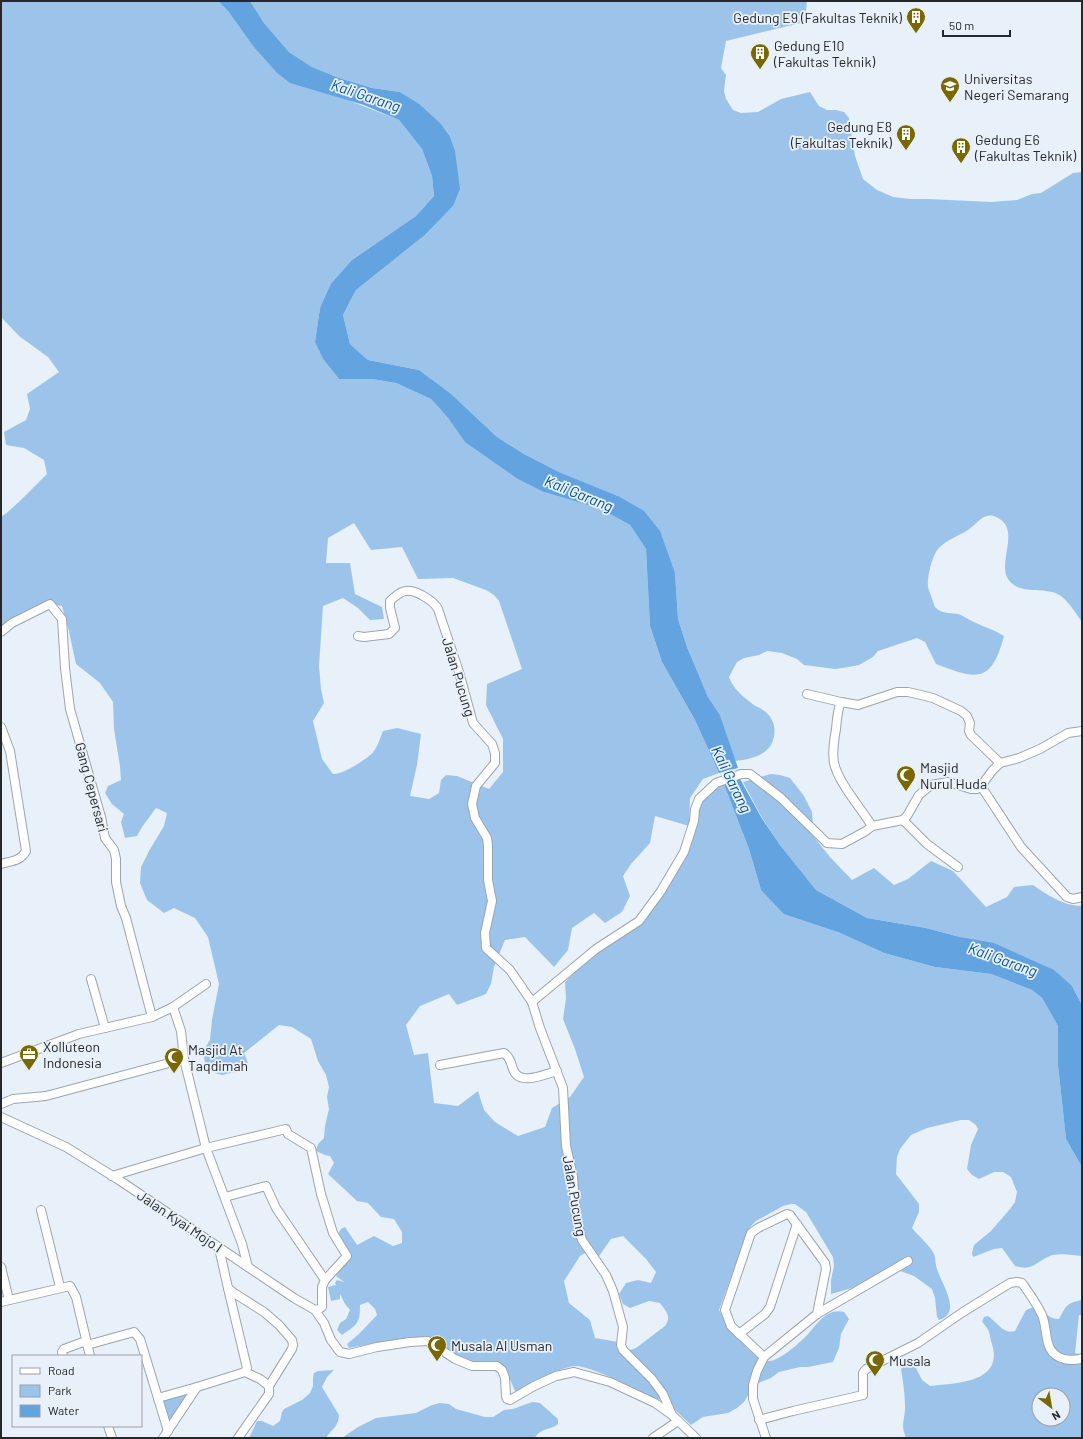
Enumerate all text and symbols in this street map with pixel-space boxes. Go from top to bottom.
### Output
building icon: Gedung E9 (Fakultas Teknik) [905,6,927,34]
place label: Gedung E9 (Fakultas Teknik) [733,9,902,26]
scale bar [943,12,1010,38]
text: 50 m [949,18,974,32]
place label: Gedung E10 (Fakultas Teknik) [773,37,875,70]
building icon: Gedung E10 (Fakultas Teknik) [749,42,771,70]
place label: Universitas Negeri Semarang [964,70,1069,103]
water label: Kali Garang [329,75,403,115]
school or university icon: Universitas Negeri Semarang [939,75,961,103]
place label: Gedung E8 (Fakultas Teknik) [790,118,892,151]
building icon: Gedung E8 (Fakultas Teknik) [895,123,917,151]
place label: Gedung E6 (Fakultas Teknik) [974,131,1076,164]
building icon: Gedung E6 (Fakultas Teknik) [950,136,972,164]
water label: Kali Garang [542,471,616,515]
street label: Jalan Pucung [439,636,479,718]
street label: Gang Cepersari [72,740,112,834]
water label: Kali Garang [708,743,756,815]
place label: Masjid Nurul Huda [920,759,987,792]
mosque icon: Masjid Nurul Huda [895,764,917,792]
water label: Kali Garang [966,938,1040,980]
place label: Xolluteon Indonesia [43,1038,102,1071]
place label: Masjid At Taqdimah [188,1041,248,1074]
office icon: Xolluteon Indonesia [18,1043,40,1071]
mosque icon: Masjid At Taqdimah [163,1046,185,1074]
street label: Jalan Pucung [560,1154,590,1238]
street label: Jalan Kyai Mojo I [134,1186,226,1256]
mosque icon: Musala Al Usman [426,1334,448,1362]
place label: Musala Al Usman [451,1337,552,1354]
mosque icon: Musala [864,1349,886,1377]
place label: Musala [889,1352,931,1369]
legend [12,1355,142,1427]
text: Road [48,1363,75,1377]
text: Park [48,1383,72,1397]
north arrow [1031,1387,1071,1427]
text: Water [48,1403,80,1417]
text: N [1050,1409,1063,1423]

